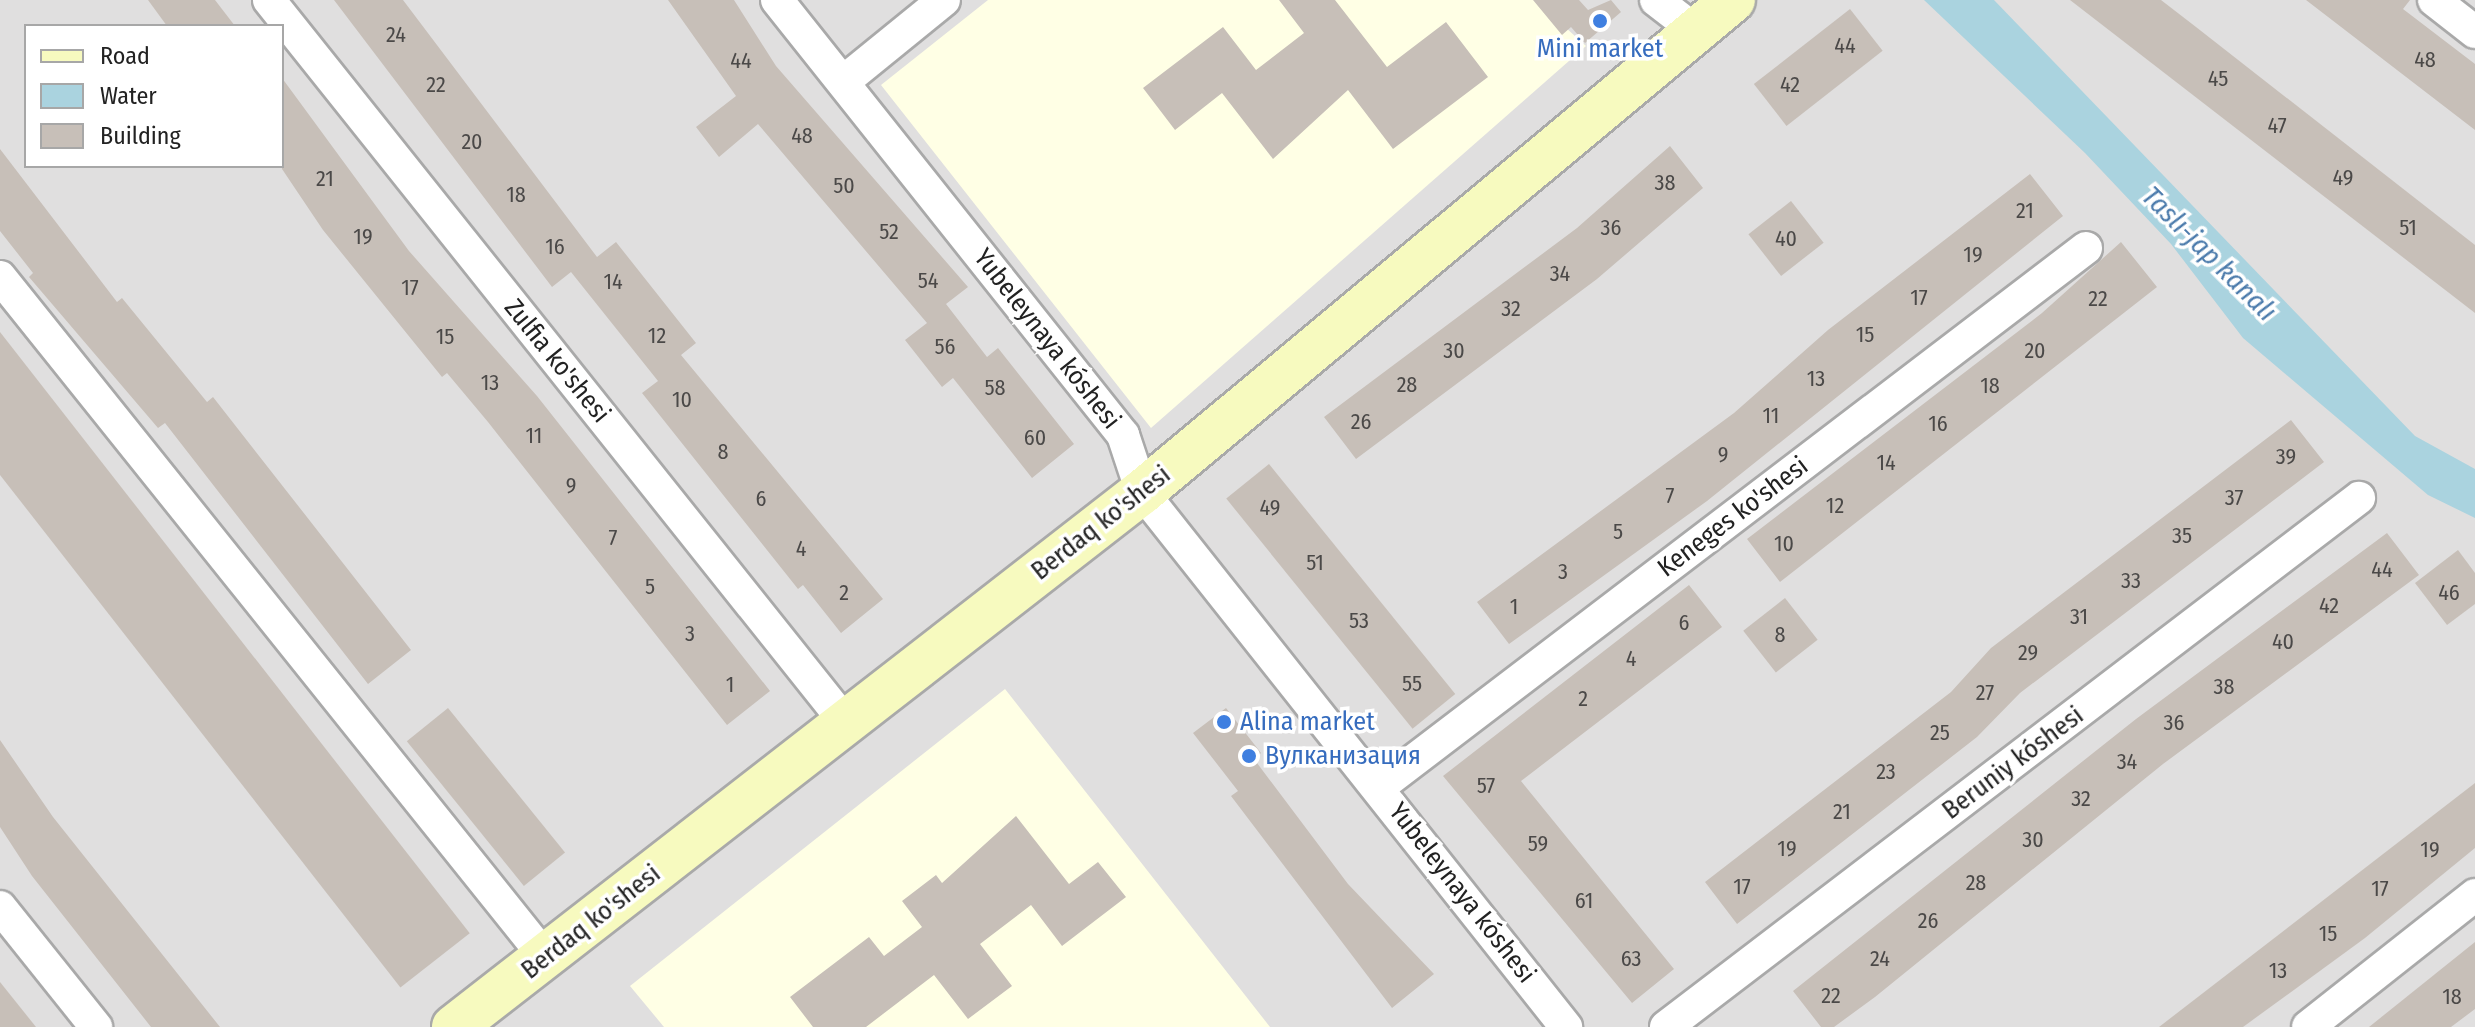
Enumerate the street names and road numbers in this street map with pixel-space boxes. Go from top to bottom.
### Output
street label: Yubeleynaya kóshesi [967,243,1127,435]
street label: Zulfia ko'shesi [498,293,616,429]
street label: Keneges ko'shesi [1652,450,1814,584]
street label: Berdaq ko'shesi [1025,459,1177,587]
street label: Beruniy kóshesi [1936,700,2090,826]
street label: Yubeleynaya kóshesi [1382,797,1542,989]
street label: Berdaq ko'shesi [515,858,667,986]

